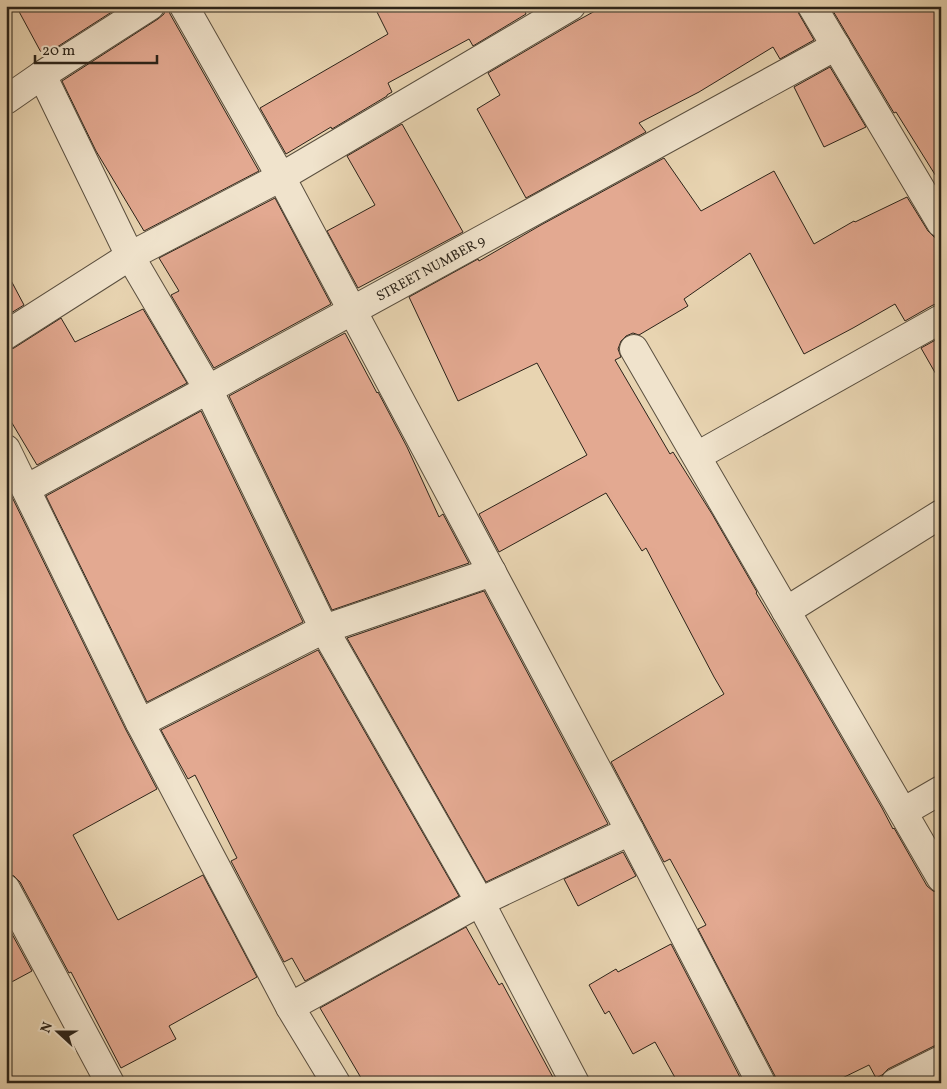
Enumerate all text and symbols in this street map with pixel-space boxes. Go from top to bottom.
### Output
scale bar [35,32,158,64]
text: 20 m [42,41,75,62]
street label: STREET NUMBER 9 [373,232,489,307]
north arrow [32,1006,82,1056]
text: N [37,1020,58,1036]

